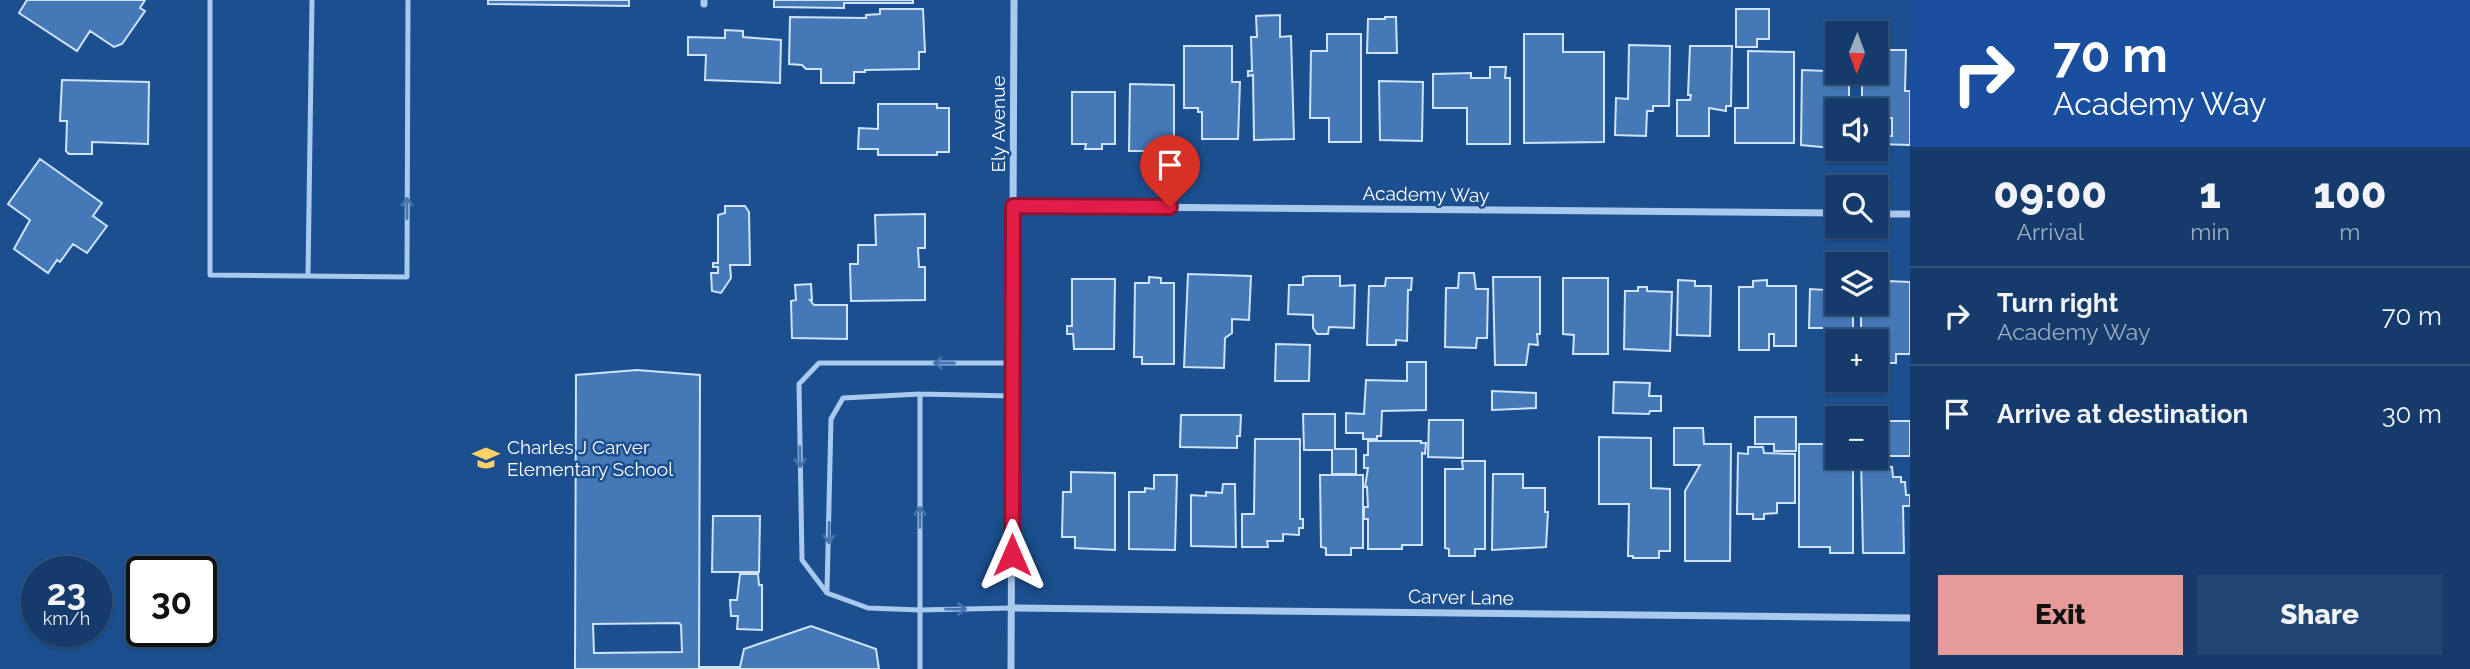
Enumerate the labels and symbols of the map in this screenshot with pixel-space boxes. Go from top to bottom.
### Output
north arrow [1825,21,1888,84]
street label: Ely Avenue [987,75,1009,173]
pin [1140,135,1200,207]
street label: Academy Way [1362,182,1490,206]
one-way arrow [400,197,414,220]
one-way arrow [933,356,956,370]
place label: Charles J Carver Elementary School [507,436,674,480]
school or university icon: Charles J Carver Elementary School [471,443,501,473]
one-way arrow [793,445,807,468]
one-way arrow [913,506,927,529]
position arrow [975,518,1049,592]
one-way arrow [822,521,835,544]
speed limit sign: 30 [126,556,217,647]
street label: Carver Lane [1408,585,1514,609]
one-way arrow [945,602,968,616]

